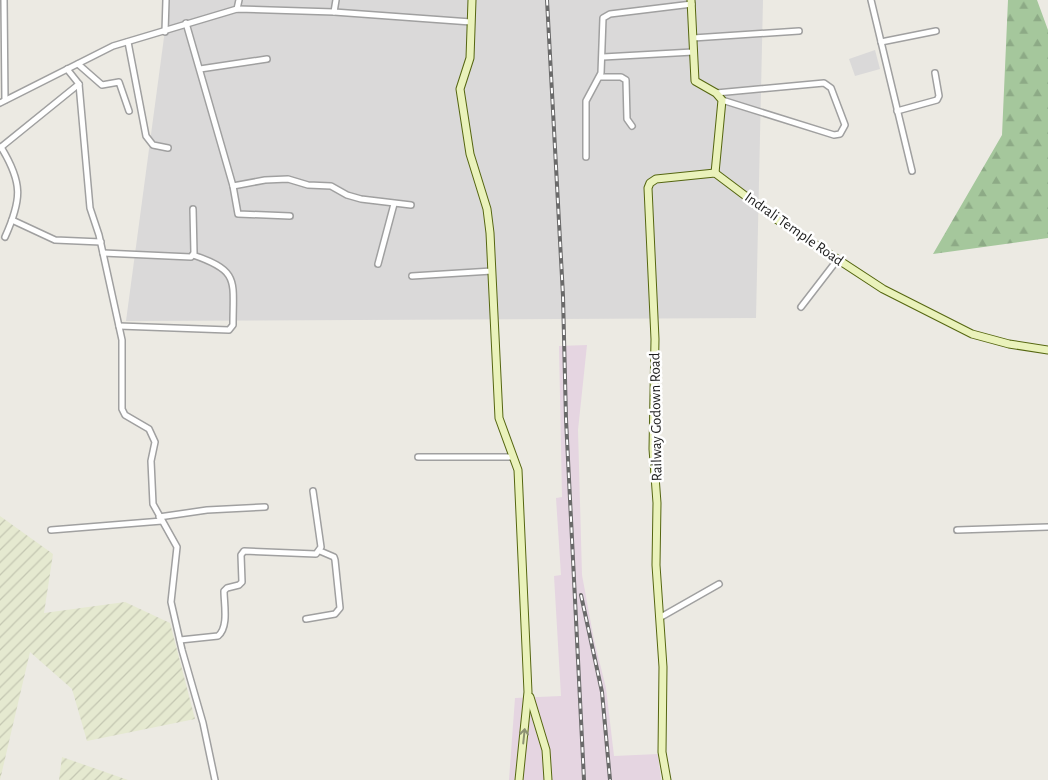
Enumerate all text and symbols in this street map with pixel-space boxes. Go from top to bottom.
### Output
street label: Indrali Temple Road [742,189,846,269]
street label: Railway Godown Road [647,352,665,482]
one-way arrow [519,728,529,744]

